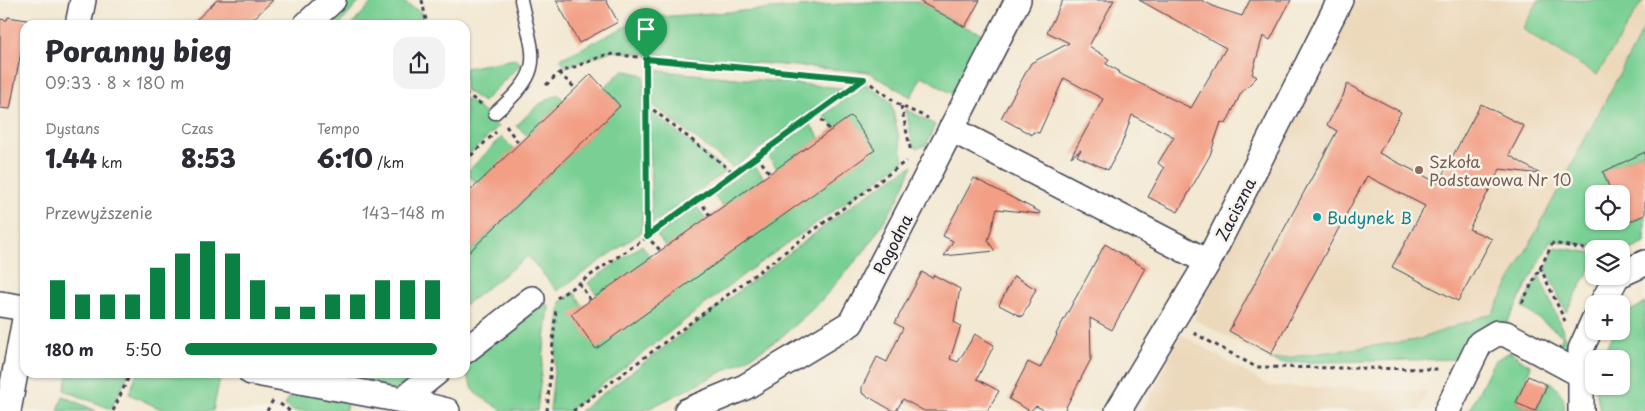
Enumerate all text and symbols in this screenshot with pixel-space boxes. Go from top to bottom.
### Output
pin [625,8,667,59]
icon: arrive [632,15,660,43]
text: Poranny bieg [45,29,232,72]
button: share [393,37,445,89]
text: 09:33 · 8 × 180 m [45,70,185,94]
text: Dystans [45,118,100,139]
text: Czas [181,118,213,139]
text: Tempo [317,118,360,139]
text: 1.44 [45,139,97,177]
text: 8:53 [181,139,236,177]
text: 6:10 [317,139,373,177]
place label: Szkoła Podstawowa Nr 10 [1429,149,1572,191]
text: km [97,152,122,173]
text: /km [373,152,404,173]
marker: Szkoła Podstawowa Nr 10 [1413,164,1425,176]
street label: Zaciszna [1209,173,1261,245]
map controls [1585,185,1630,395]
button: locate [1585,185,1630,230]
text: Przewyższenie [45,200,153,224]
text: 143–148 m [362,200,445,224]
place label: Budynek B [1327,205,1412,229]
street label: Pogodna [867,210,917,278]
marker: Budynek B [1311,211,1323,223]
button: layers [1585,240,1630,285]
button: + [1585,295,1630,340]
text: 180 m [45,337,94,361]
text: 5:50 [125,337,162,361]
button: − [1585,350,1630,395]

